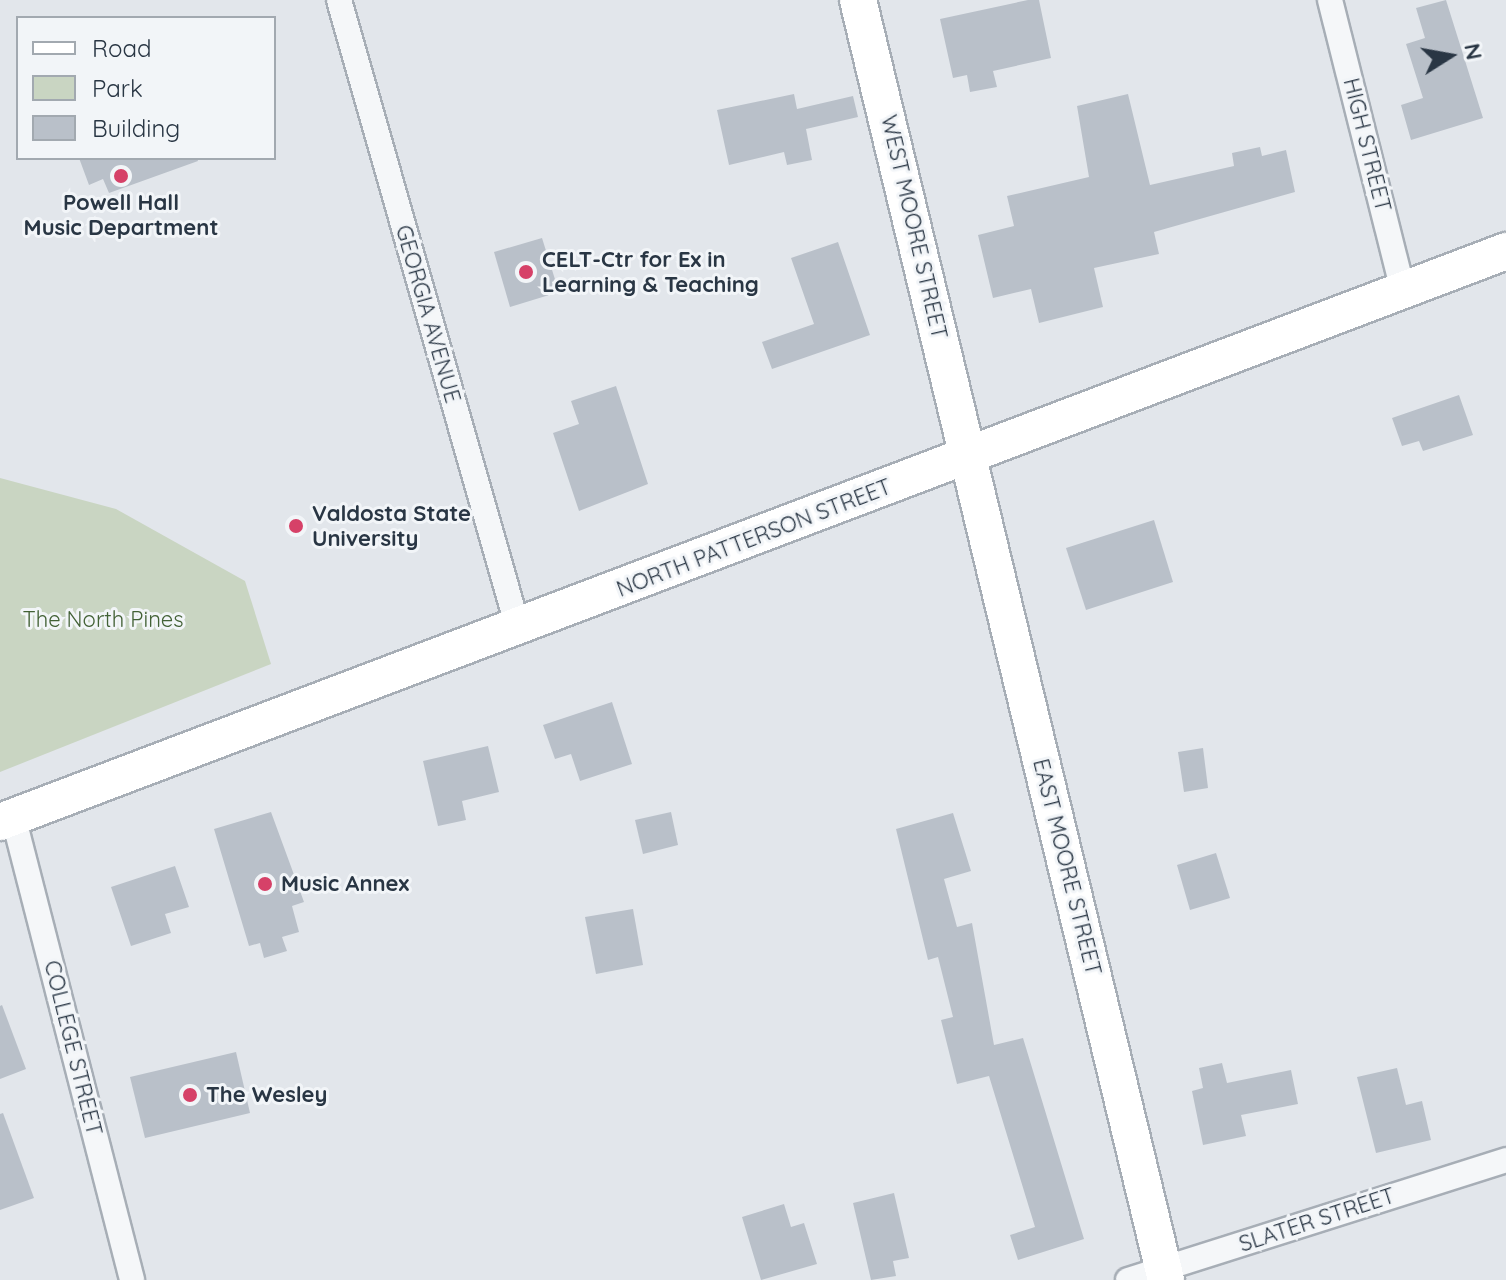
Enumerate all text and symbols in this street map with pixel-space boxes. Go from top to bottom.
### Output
legend [16,16,276,160]
north arrow [1410,16,1490,96]
text: Road [92,33,152,63]
text: N [1458,41,1489,62]
text: Park [92,73,143,103]
street label: HIGH STREET [1338,75,1396,215]
street label: WEST MOORE STREET [875,112,953,342]
text: Building [92,113,180,143]
marker: Powell Hall Music Department [112,167,130,185]
place label: Powell Hall Music Department [24,189,218,240]
street label: GEORGIA AVENUE [390,222,466,406]
place label: CELT-Ctr for Ex in Learning & Teaching [542,246,759,298]
marker: CELT-Ctr for Ex in Learning & Teaching [517,263,535,281]
street label: NORTH PATTERSON STREET [613,473,895,603]
place label: Valdosta State University [312,500,471,552]
marker: Valdosta State University [287,517,305,535]
park label: The North Pines [22,607,184,633]
street label: EAST MOORE STREET [1027,756,1107,978]
place label: Music Annex [281,871,409,897]
marker: Music Annex [256,875,274,893]
street label: COLLEGE STREET [38,958,108,1138]
place label: The Wesley [206,1082,327,1108]
marker: The Wesley [181,1086,199,1104]
street label: SLATER STREET [1236,1182,1398,1258]

